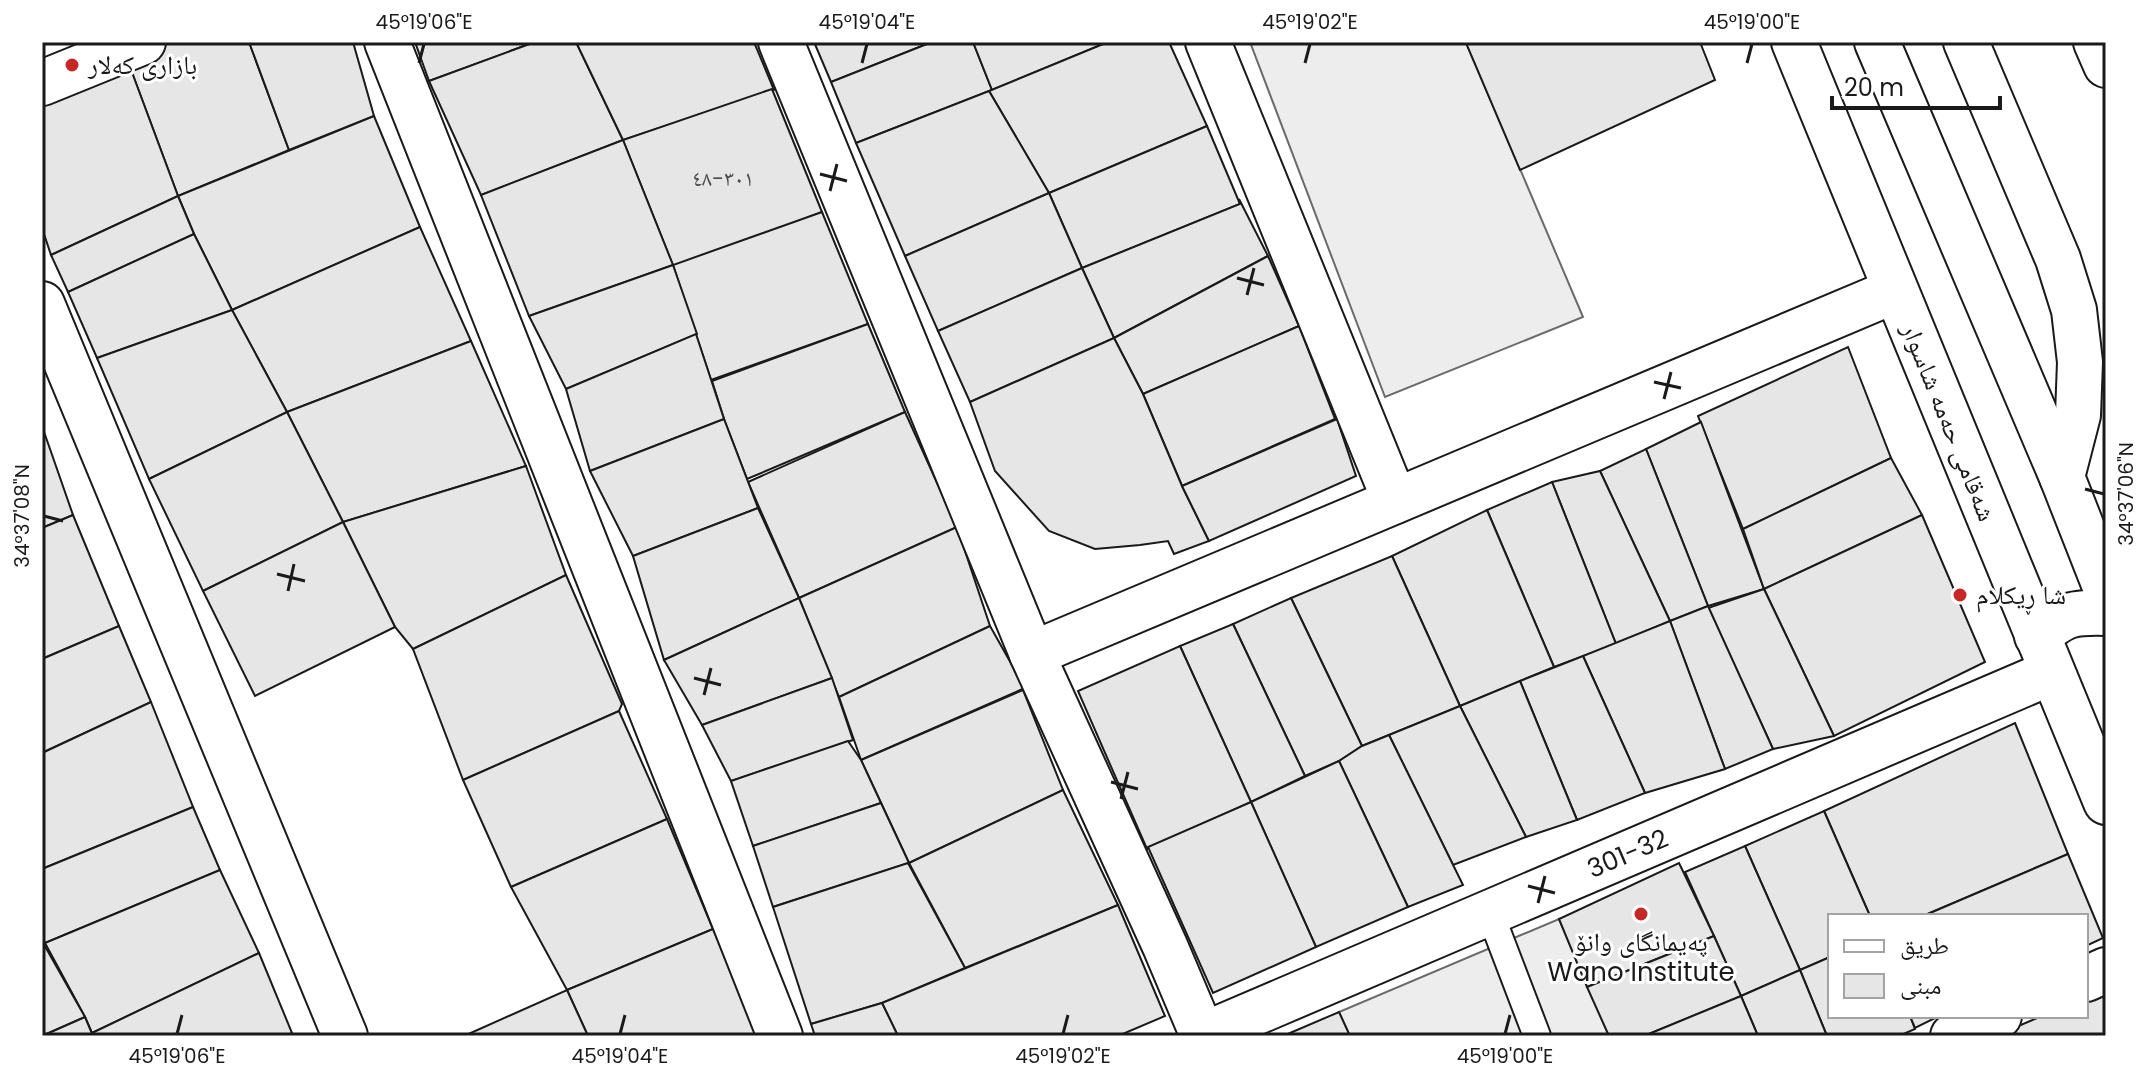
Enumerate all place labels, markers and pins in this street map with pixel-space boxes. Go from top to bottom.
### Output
place label: بازاری کەلار [87,47,197,83]
marker: بازاری کەلار [63,56,81,74]
place label: شا ڕیکلام [1976,577,2066,615]
marker: شا ڕیکلام [1951,586,1969,604]
marker: پەیمانگای وانۆ Wano Institute [1632,905,1650,923]
place label: پەیمانگای وانۆ Wano Institute [1547,924,1735,990]

